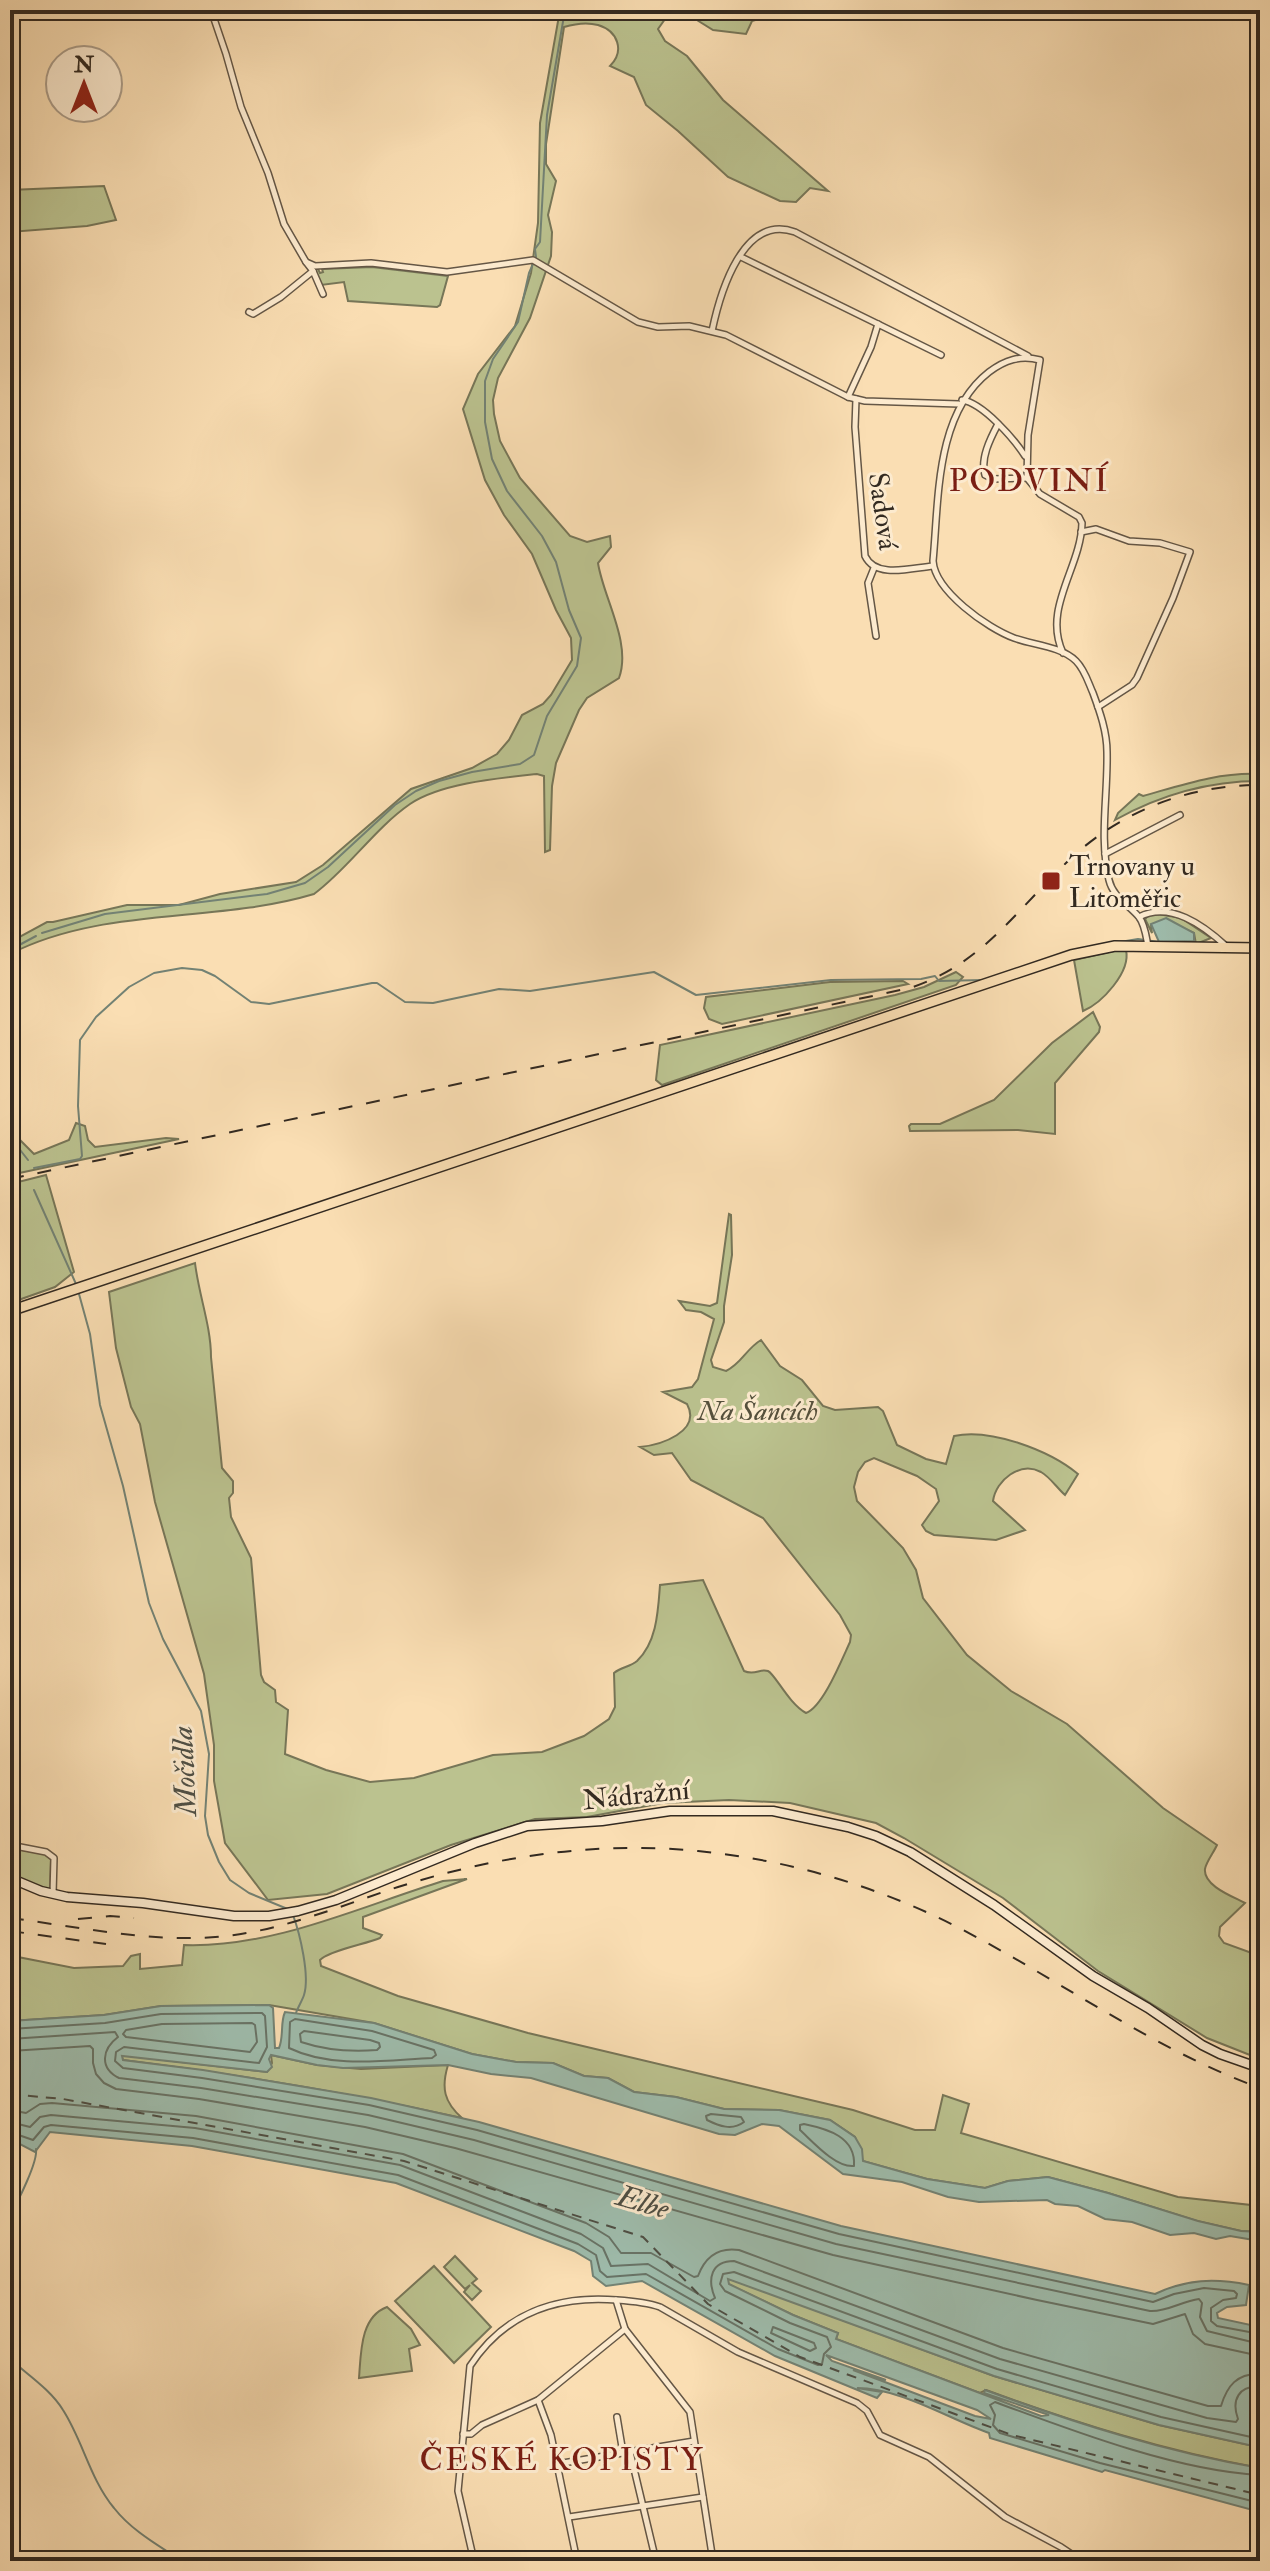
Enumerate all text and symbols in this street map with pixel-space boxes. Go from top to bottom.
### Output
north arrow [44,44,124,124]
text: N [73,51,94,79]
district label: PODVINÍ [949,461,1109,501]
street label: Sadová [860,470,905,553]
place label: Trnovany u Litoměřic [1069,849,1195,916]
marker: Trnovany u Litoměřic [1040,870,1062,892]
park label: Na Šancích [696,1394,818,1429]
water label: Močidla [164,1725,205,1819]
street label: Nádražní [581,1772,694,1818]
water label: Elbe [611,2177,674,2228]
district label: ČESKÉ KOPISTY [419,2440,705,2480]

